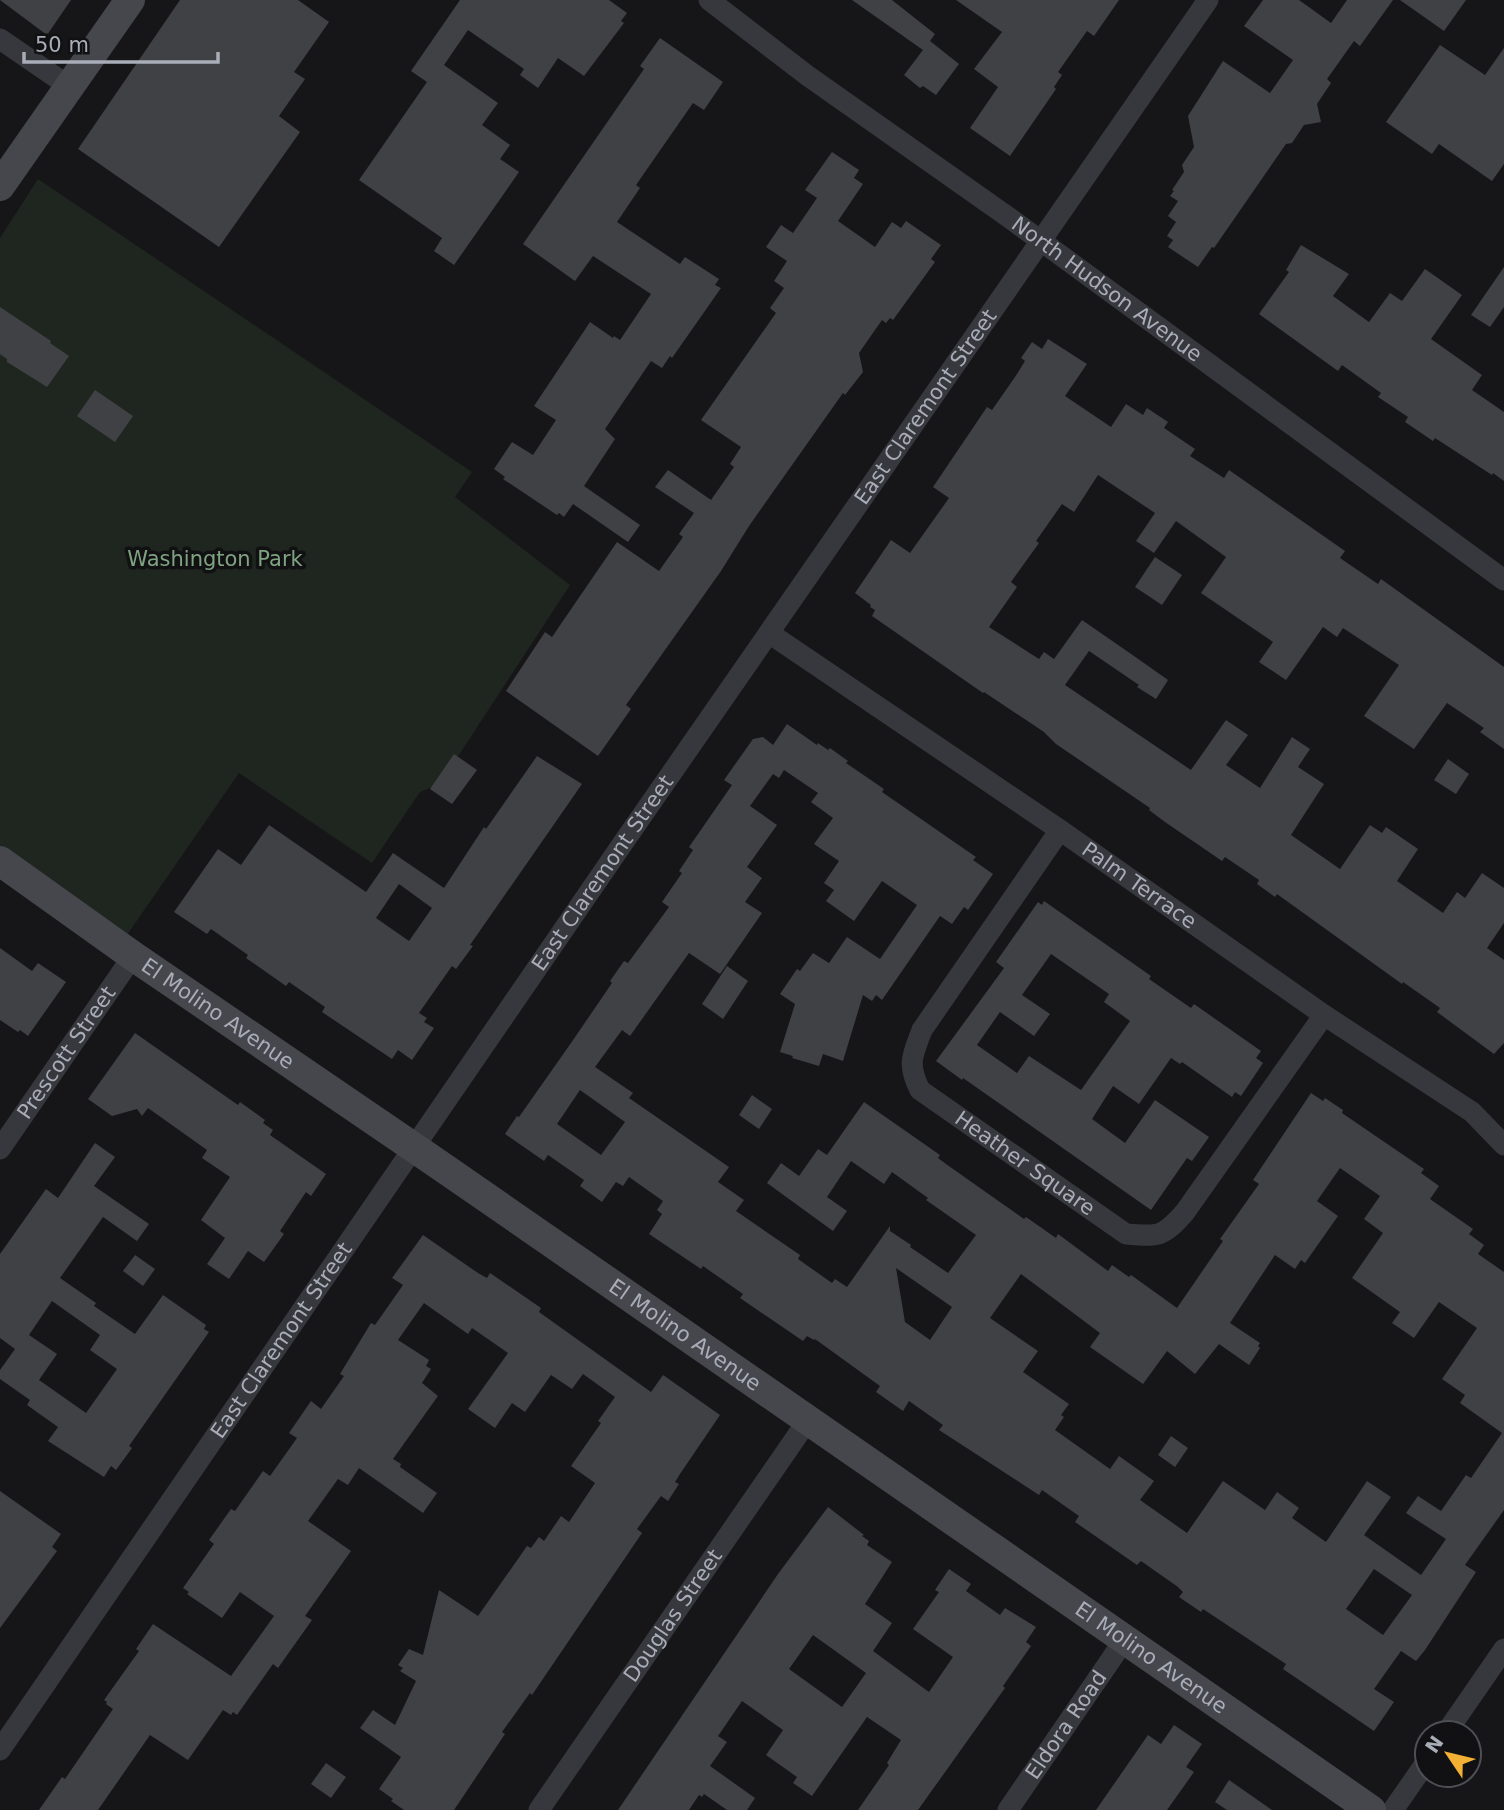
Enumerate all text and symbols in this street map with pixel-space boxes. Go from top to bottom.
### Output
scale bar [24,21,219,65]
text: 50 m [35,33,89,57]
street label: North Hudson Avenue [1007,212,1207,367]
street label: East Claremont Street [850,305,1002,509]
park label: Washington Park [127,547,304,571]
street label: East Claremont Street [527,771,678,975]
street label: Palm Terrace [1077,837,1201,934]
street label: El Molino Avenue [137,953,299,1074]
street label: Prescott Street [12,982,120,1124]
street label: Heather Square [950,1106,1100,1221]
street label: East Claremont Street [206,1238,357,1443]
street label: El Molino Avenue [604,1274,766,1396]
street label: Douglas Street [619,1545,727,1687]
street label: El Molino Avenue [1071,1597,1232,1719]
street label: Eldora Road [1021,1666,1112,1784]
north arrow [1413,1719,1483,1789]
text: N [1421,1731,1448,1757]

